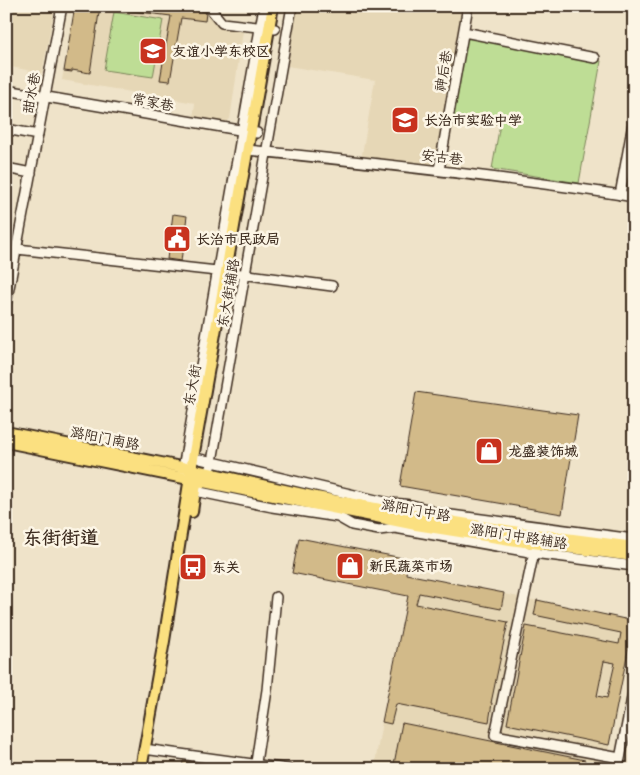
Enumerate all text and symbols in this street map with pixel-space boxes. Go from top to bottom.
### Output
school or university icon: 友谊小学东校区 [138,36,168,66]
place label: 友谊小学东校区 [172,42,270,60]
street label: 神后巷 [430,48,456,93]
street label: 甜水巷 [18,70,44,115]
street label: 常家巷 [131,89,176,115]
school or university icon: 长治市实验中学 [390,105,420,135]
place label: 长治市实验中学 [424,111,522,129]
street label: 安古巷 [420,146,465,169]
public building icon: 长治市民政局 [162,224,192,254]
place label: 长治市民政局 [196,230,280,248]
street label: 东大街辅路 [213,257,243,329]
street label: 东大街 [179,363,205,407]
street label: 潞阳门南路 [69,422,141,454]
shop icon: 龙盛装饰城 [474,436,504,466]
place label: 龙盛装饰城 [508,442,578,460]
street label: 潞阳门中路 [380,495,452,525]
street label: 潞阳门中路辅路 [469,519,569,553]
district label: 东街街道 [23,525,99,549]
shop icon: 新民蔬菜市场 [335,551,365,581]
bus stop icon: 东关 [178,552,208,582]
place label: 新民蔬菜市场 [369,557,453,575]
place label: 东关 [212,558,240,576]

